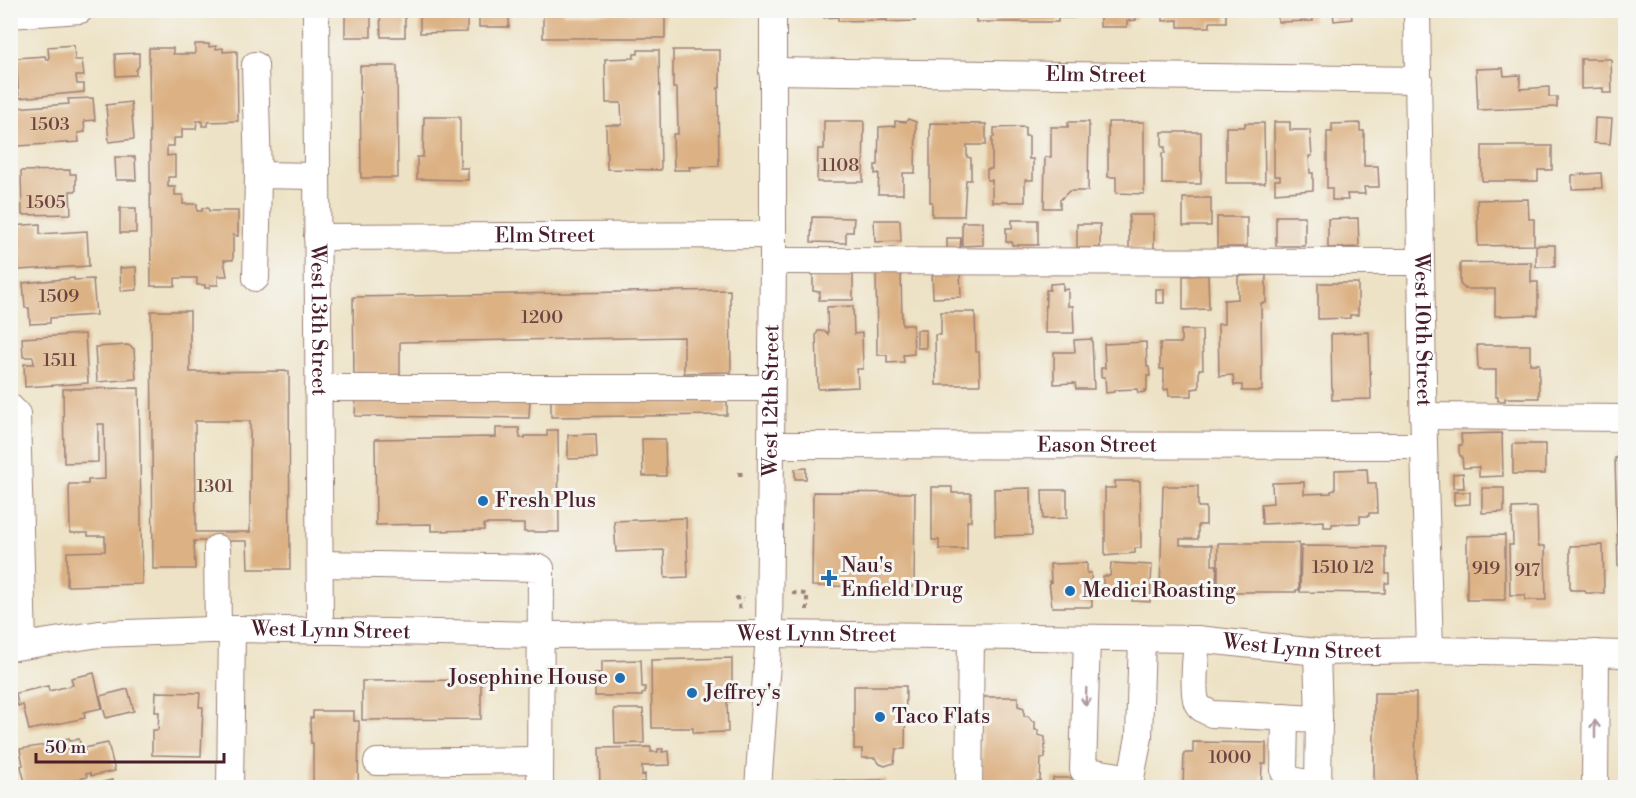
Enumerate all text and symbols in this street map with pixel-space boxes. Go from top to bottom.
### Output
street label: Elm Street [1046,62,1147,89]
house number: 1503 [30,113,70,136]
house number: 1108 [821,154,859,177]
house number: 1505 [26,191,66,214]
street label: Elm Street [495,223,596,249]
street label: West 13th Street [305,243,331,396]
street label: West 10th Street [1408,252,1436,407]
house number: 1509 [39,285,79,308]
house number: 1200 [521,306,563,329]
street label: West 12th Street [758,323,785,478]
house number: 1511 [43,349,77,372]
street label: Eason Street [1037,432,1158,459]
house number: 1301 [197,475,234,498]
place label: Fresh Plus [495,488,596,514]
marker: Fresh Plus [476,494,490,508]
place label: Nau's Enfield Drug [841,553,963,603]
house number: 1510 1/2 [1312,556,1374,579]
house number: 919 [1472,557,1500,580]
house number: 917 [1514,559,1540,582]
marker: Nau's Enfield Drug [822,571,836,585]
place label: Medici Roasting [1082,578,1236,604]
marker: Medici Roasting [1063,584,1077,598]
street label: West Lynn Street [250,616,411,645]
street label: West Lynn Street [736,621,897,648]
street label: West Lynn Street [1220,629,1383,665]
place label: Josephine House [447,665,608,691]
marker: Josephine House [613,671,627,685]
place label: Jeffrey's [703,680,781,706]
marker: Jeffrey's [685,686,699,700]
one-way arrow [1080,687,1091,707]
place label: Taco Flats [892,704,990,730]
marker: Taco Flats [873,710,887,724]
one-way arrow [1589,720,1601,740]
scale bar [36,726,224,764]
text: 50 m [45,736,87,759]
house number: 1000 [1209,746,1252,769]

